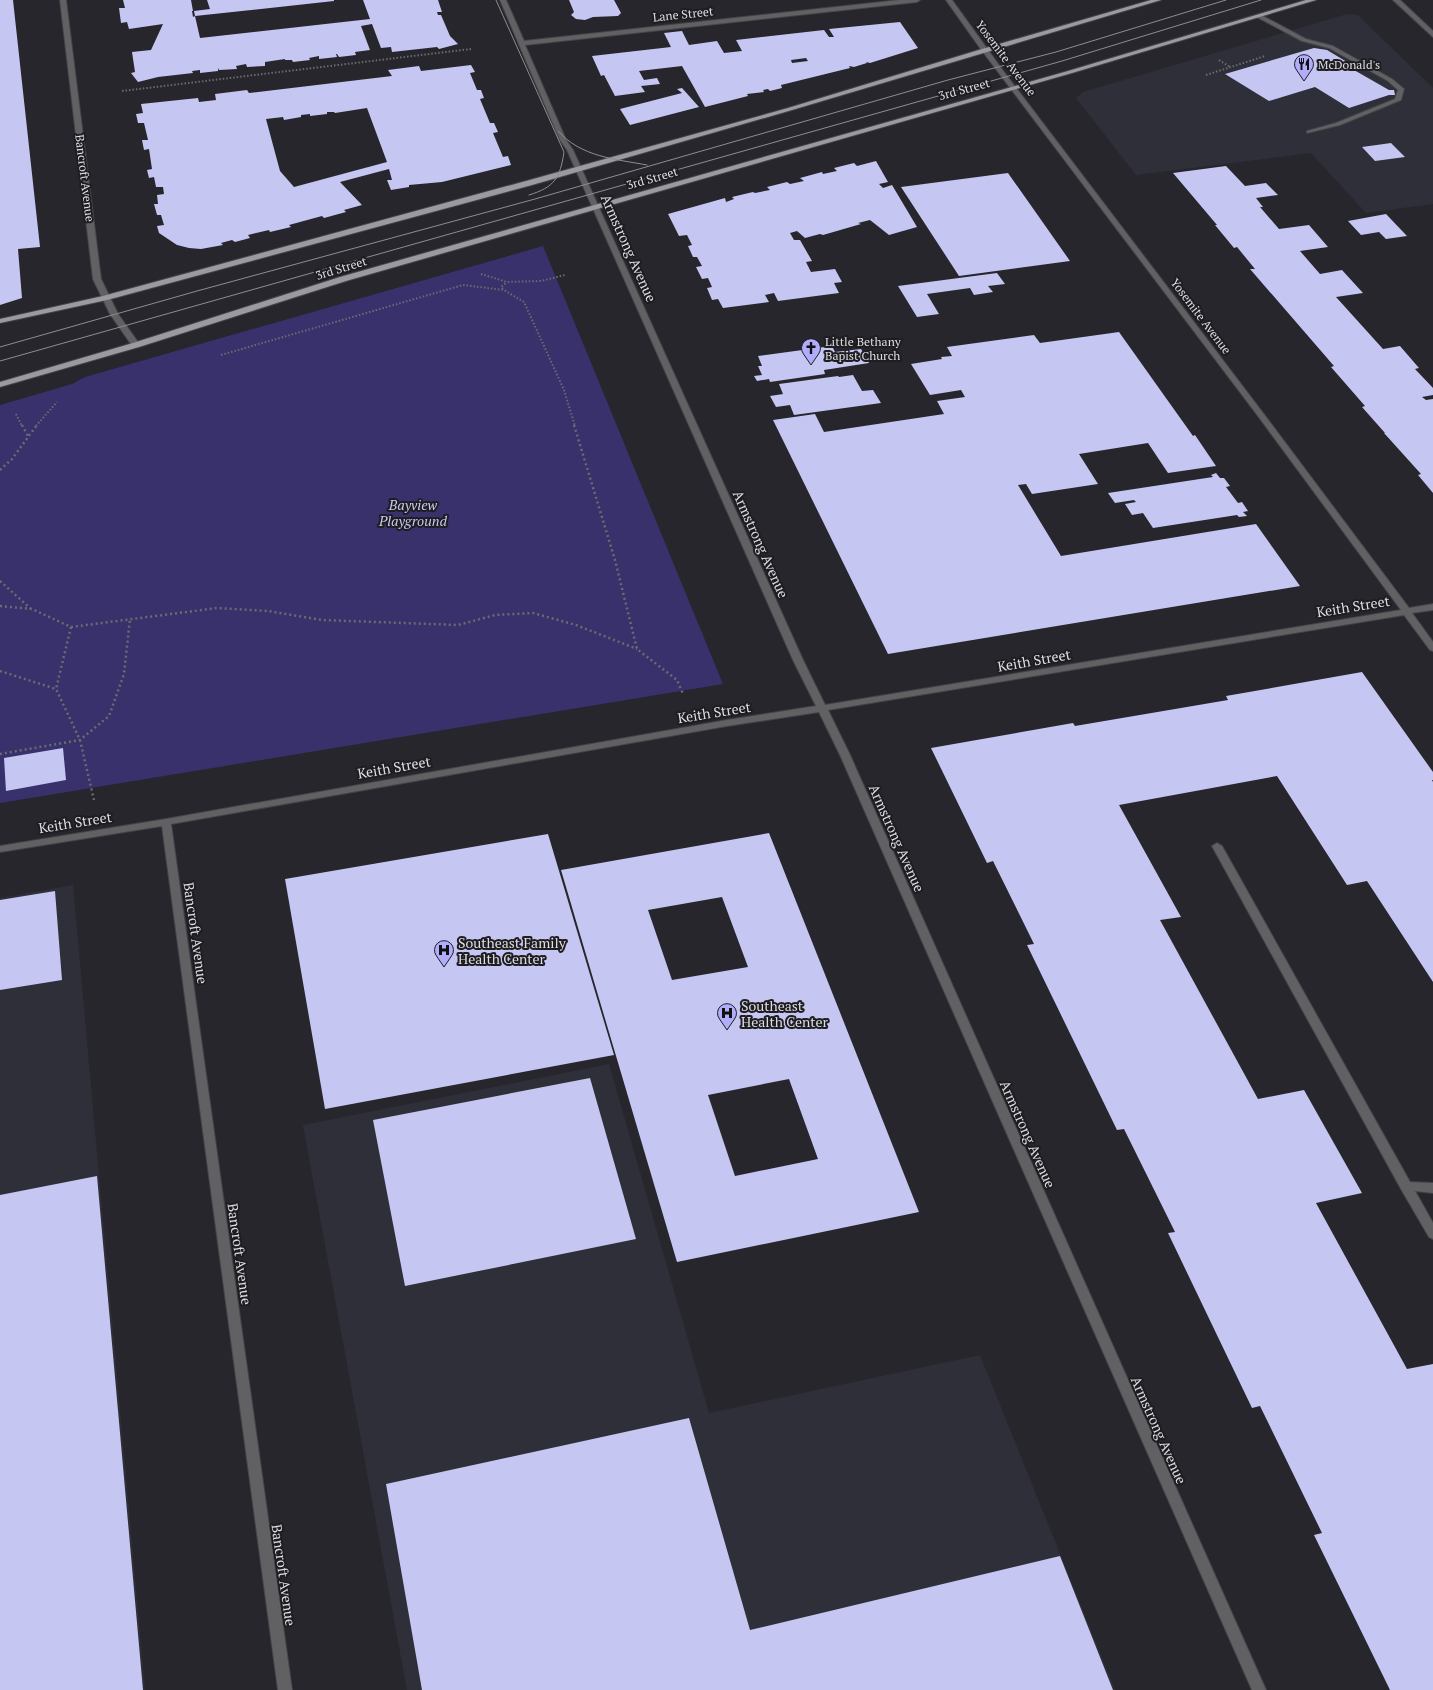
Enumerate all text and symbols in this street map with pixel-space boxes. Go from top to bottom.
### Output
street label: Lane Street [652,3,715,25]
street label: Yosemite Avenue [973,17,1039,99]
restaurant icon: McDonald's [1293,53,1315,81]
place label: McDonald's [1318,57,1380,72]
street label: 3rd Street [937,75,992,103]
street label: Bancroft Avenue [72,134,98,222]
street label: 3rd Street [625,163,680,192]
street label: Armstrong Avenue [597,191,661,305]
street label: 3rd Street [314,253,369,283]
street label: Yosemite Avenue [1168,275,1234,357]
place label: Little Bethany Bapist Church [825,334,902,363]
church icon: Little Bethany Bapist Church [800,337,822,365]
street label: Armstrong Avenue [729,487,793,601]
park label: Bayview Playground [378,495,447,530]
street label: Keith Street [1315,591,1392,621]
street label: Keith Street [996,644,1073,676]
street label: Keith Street [676,697,753,727]
street label: Keith Street [356,751,433,783]
street label: Armstrong Avenue [865,781,929,895]
street label: Keith Street [37,807,114,837]
street label: Bancroft Avenue [179,881,213,985]
place label: Southeast Family Health Center [458,933,567,968]
hospital icon: Southeast Family Health Center [433,939,455,967]
place label: Southeast Health Center [741,996,829,1031]
hospital icon: Southeast Health Center [716,1002,738,1030]
street label: Armstrong Avenue [996,1077,1060,1191]
street label: Bancroft Avenue [223,1202,257,1306]
street label: Armstrong Avenue [1127,1373,1191,1487]
street label: Bancroft Avenue [267,1523,301,1627]

